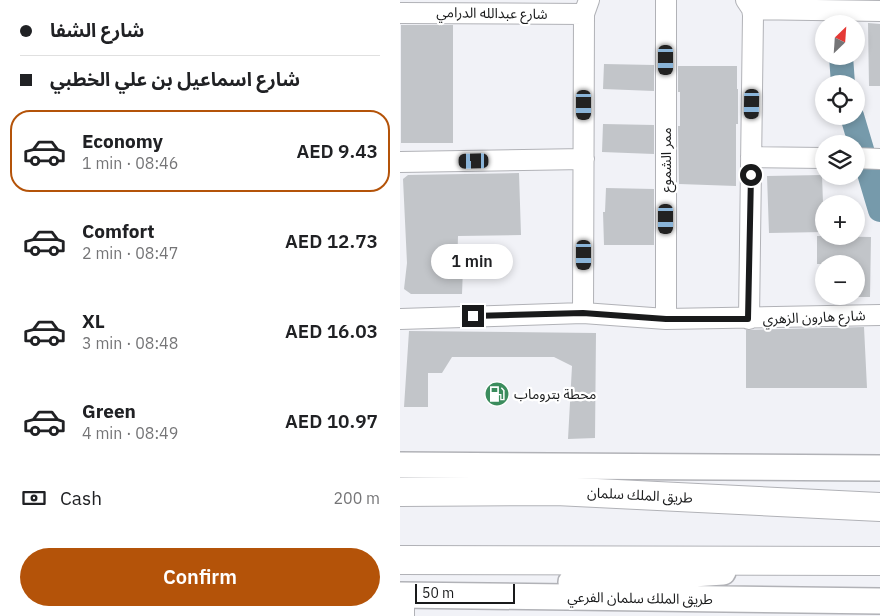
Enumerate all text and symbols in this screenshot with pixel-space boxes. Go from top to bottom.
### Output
street label: شارع عبدالله الدرامي [436,3,548,25]
north arrow [815,15,865,65]
map controls [815,15,865,305]
text: شارع الشفا [50,18,144,42]
car [658,45,673,75]
text: شارع اسماعيل بن علي الخطبي [50,67,300,91]
button: locate [815,75,865,125]
car [744,89,759,119]
car [576,90,591,120]
street label: ممر الشموع [657,128,677,192]
icon: car [22,129,67,174]
text: Economy [82,129,163,153]
button: layers [815,135,865,185]
text: AED 9.43 [296,139,378,163]
text: 1 min · 08:46 [82,153,178,173]
car [458,153,489,169]
route start [740,164,762,186]
button: + [815,195,865,245]
car [658,204,673,234]
icon: car [22,219,67,264]
text: Comfort [82,219,155,243]
text: AED 12.73 [285,229,378,253]
car [576,240,591,270]
text: 2 min · 08:47 [82,243,178,263]
callout: 1 min [432,244,514,278]
text: 1 min [451,251,493,271]
button: − [815,255,865,305]
route end [462,305,484,327]
street label: شارع هارون الزهري [762,306,866,330]
icon: car [22,309,67,354]
text: XL [82,309,105,333]
text: AED 16.03 [285,319,378,343]
text: 3 min · 08:48 [82,333,178,353]
fuel station icon: محطة بتروماب [484,381,510,407]
place label: محطة بتروماب [514,385,596,403]
icon: car [22,399,67,444]
text: Green [82,399,136,423]
text: AED 10.97 [285,409,378,433]
text: 4 min · 08:49 [82,423,178,443]
street label: طريق الملك سلمان [587,483,693,508]
icon: cash [20,484,48,512]
text: Cash [60,486,102,510]
text: 200 m [333,488,380,508]
button: Confirm [20,548,380,606]
scale bar [415,581,515,604]
text: 50 m [422,584,454,602]
street label: طريق الملك سلمان الفرعي [567,588,713,611]

